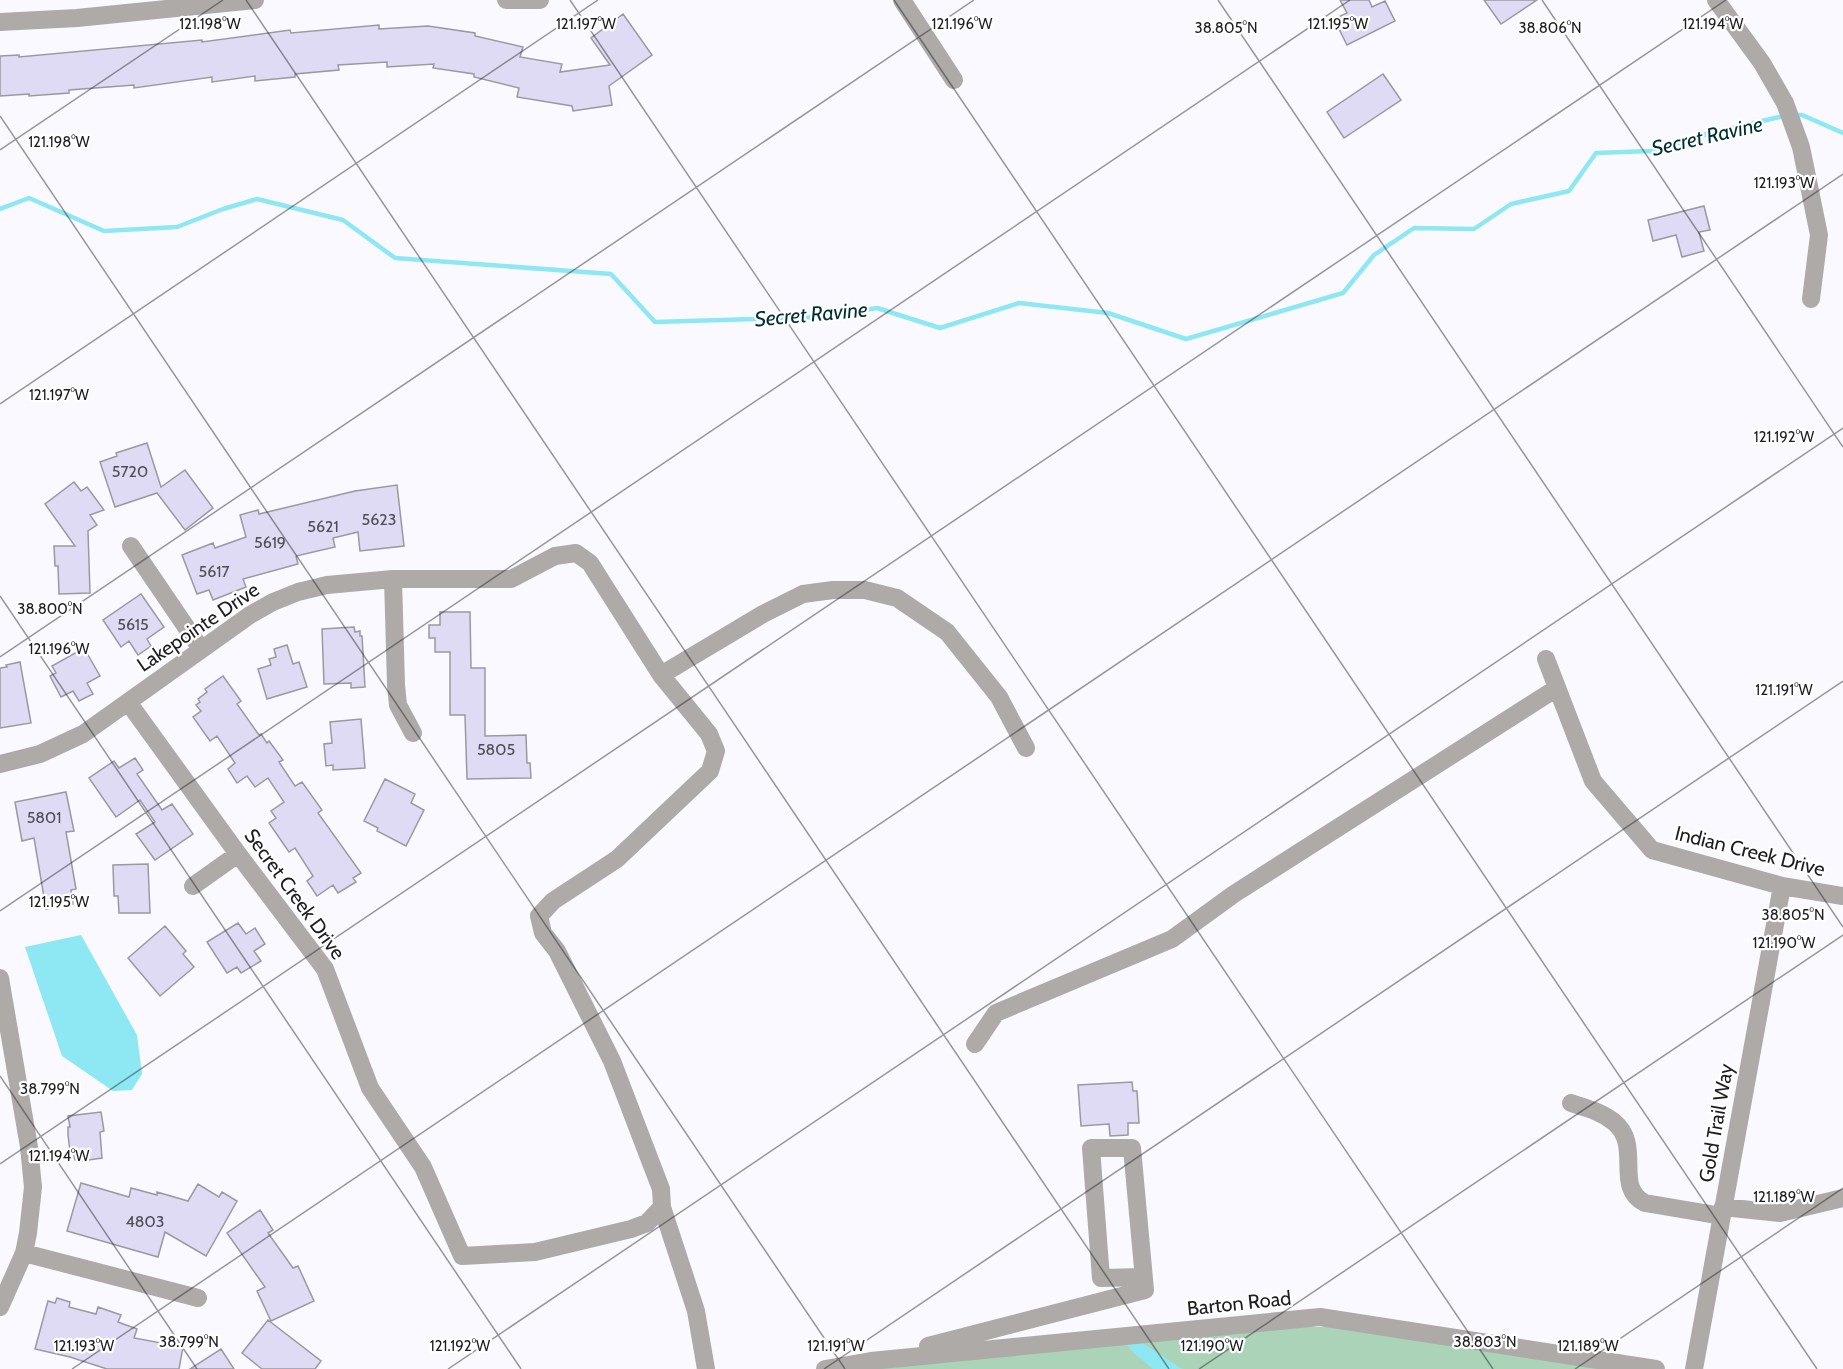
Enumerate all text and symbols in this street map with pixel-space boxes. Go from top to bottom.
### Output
text: 121.198°W [179,15,242,33]
text: 121.197°W [556,15,617,33]
text: 121.196°W [932,15,993,33]
text: 121.195°W [1308,15,1369,33]
text: 121.194°W [1682,15,1744,33]
text: 38.805°N [1195,19,1257,37]
text: 38.806°N [1518,19,1582,37]
water label: Secret Ravine [1649,111,1765,161]
text: 121.198°W [28,133,91,151]
text: 121.193°W [1754,174,1815,192]
water label: Secret Ravine [753,297,869,331]
text: 121.197°W [29,386,90,404]
text: 121.192°W [1754,428,1815,446]
house number: 5720 [112,462,148,481]
house number: 5623 [362,510,396,529]
house number: 5621 [307,517,339,536]
house number: 5619 [254,533,286,552]
house number: 5617 [199,562,229,581]
street label: Lakepointe Drive [132,577,264,677]
text: 38.800°N [17,600,83,618]
house number: 5615 [117,615,149,634]
text: 121.196°W [29,640,90,658]
text: 121.191°W [1755,681,1814,699]
house number: 5805 [477,740,515,759]
house number: 5801 [27,808,61,827]
street label: Indian Creek Drive [1672,821,1828,881]
street label: Secret Creek Drive [240,824,350,964]
text: 121.195°W [29,893,90,911]
text: 38.805°N [1762,906,1824,924]
text: 121.190°W [1753,934,1816,952]
street label: Gold Trail Way [1694,1062,1738,1184]
text: 38.799°N [20,1080,80,1098]
text: 121.194°W [28,1147,90,1165]
text: 121.189°W [1753,1188,1816,1206]
house number: 4803 [126,1212,164,1231]
street label: Barton Road [1186,1286,1292,1320]
text: 38.799°N [159,1333,219,1351]
text: 38.803°N [1454,1333,1516,1351]
text: 121.193°W [54,1337,115,1355]
text: 121.192°W [430,1337,491,1355]
text: 121.191°W [807,1337,866,1355]
text: 121.190°W [1181,1337,1244,1355]
text: 121.189°W [1557,1337,1620,1355]

